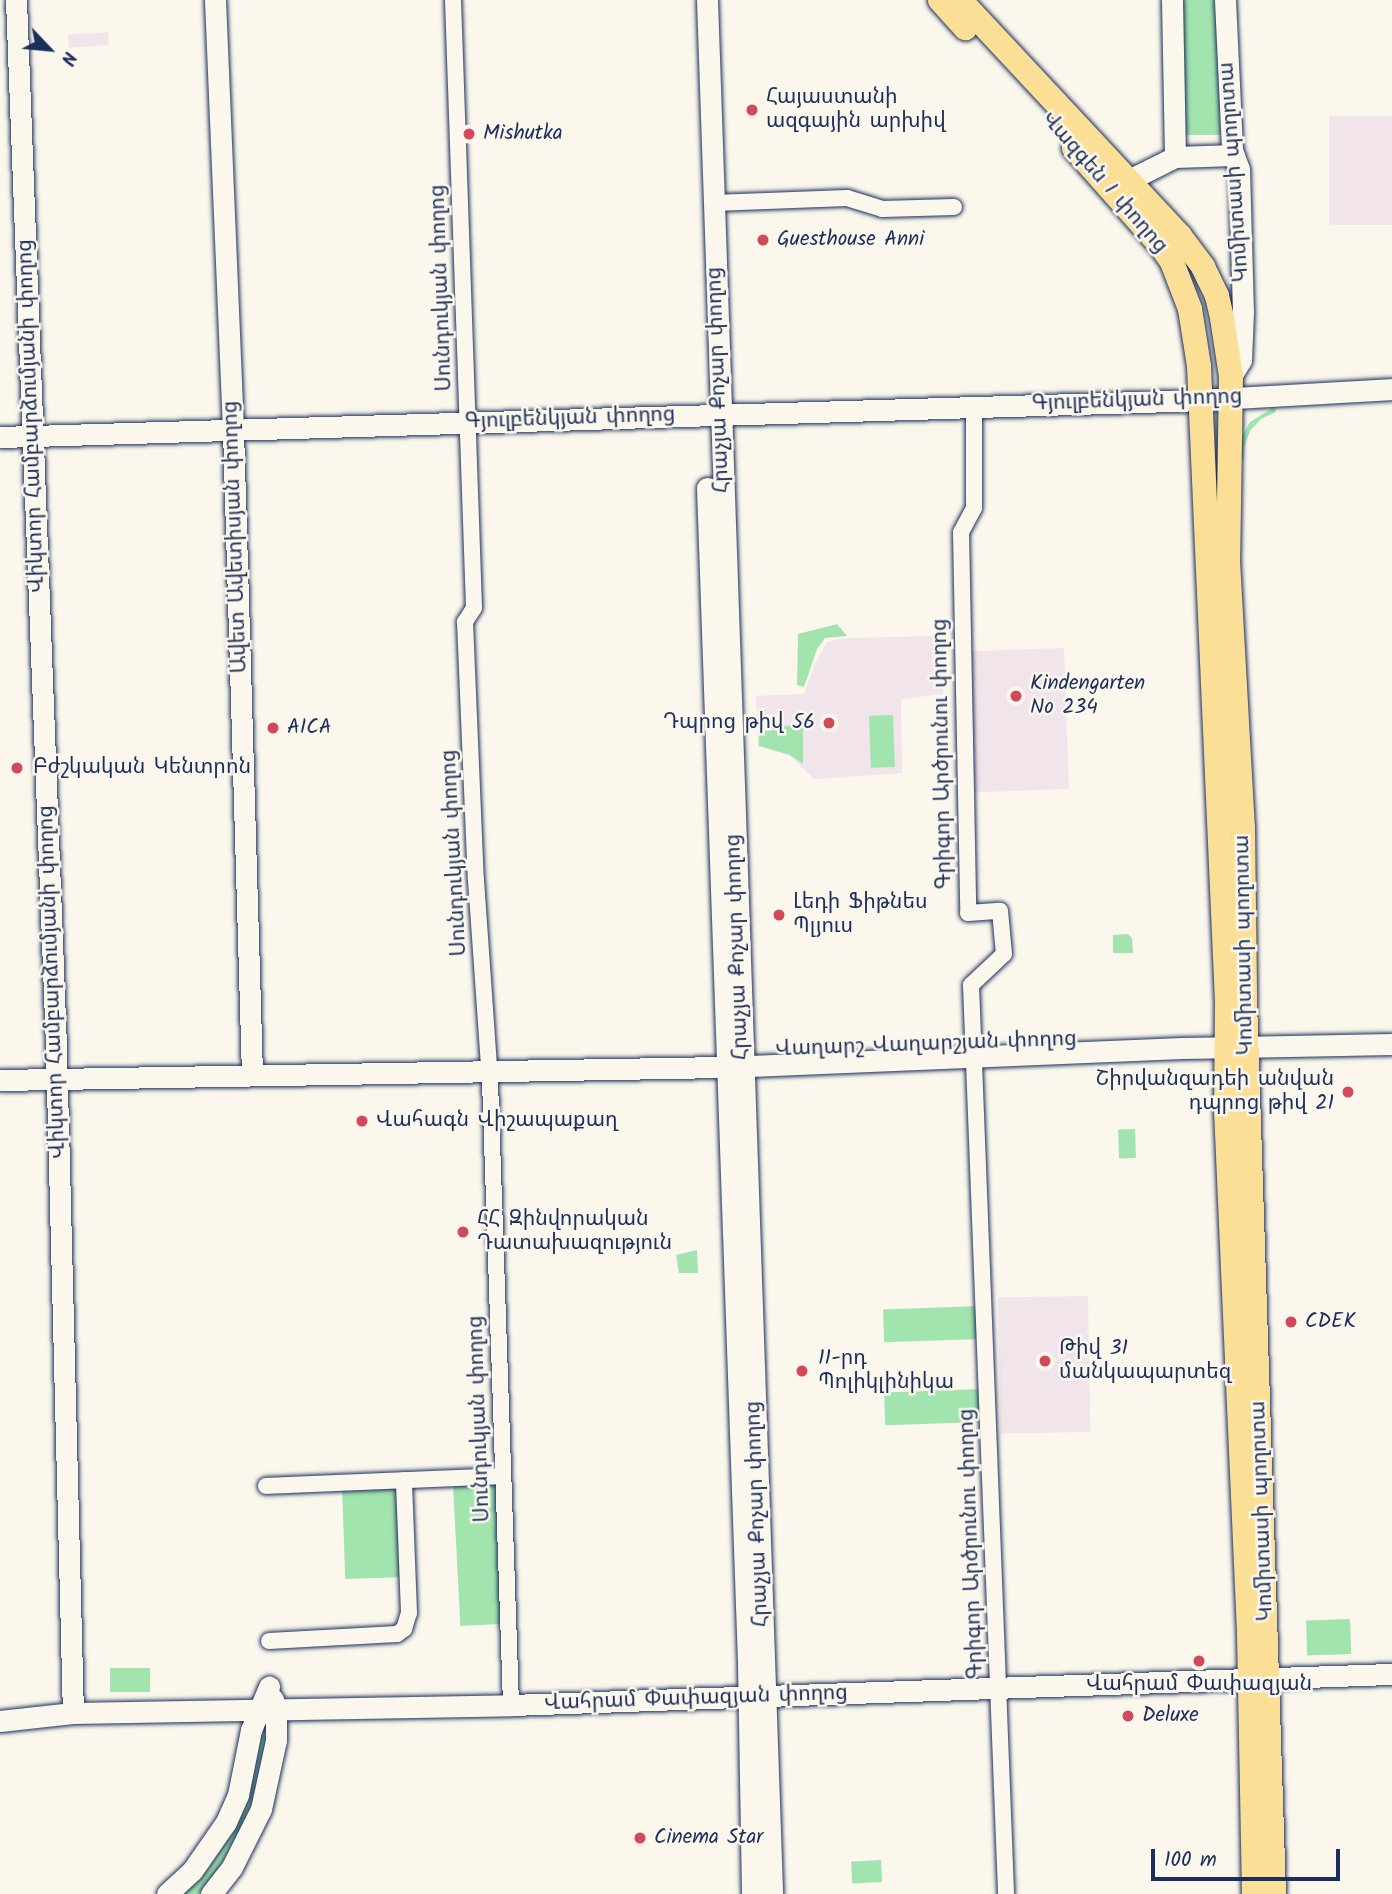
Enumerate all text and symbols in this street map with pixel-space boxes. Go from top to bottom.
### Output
north arrow [14,14,84,84]
text: N [52,46,84,70]
street label: Կոմիտասի պողոտա [1215,61,1255,283]
place label: Հայաստանի ազգային արխիվ [766,85,946,135]
marker: Հայաստանի ազգային արխիվ [744,102,760,118]
street label: Վազգեն I փողոց [1036,107,1172,259]
place label: Mishutka [483,121,563,147]
marker: Mishutka [461,126,477,142]
street label: Սունդուկյան փողոց [426,184,458,392]
place label: Guesthouse Anni [777,227,924,253]
marker: Guesthouse Anni [755,232,771,248]
street label: Վիկտոր Համբարձումյանի փողոց [13,239,51,593]
street label: Հրաչյա Քոչար փողոց [702,266,736,494]
street label: Գյուլբենկյան փողոց [1031,385,1243,417]
street label: Ավետ Ավետիսյան փողոց [219,400,253,674]
street label: Գյուլբենկյան փողոց [464,403,676,435]
street label: Գրիգոր Արծրունու փողոց [928,618,958,890]
place label: Kindengarten No 234 [1030,671,1145,721]
marker: Kindengarten No 234 [1008,688,1024,704]
place label: Դպրոց թիվ 56 [663,710,815,736]
place label: AICA [287,715,332,741]
marker: Դպրոց թիվ 56 [821,715,837,731]
marker: AICA [265,720,281,736]
street label: Սունդուկյան փողոց [437,749,473,957]
place label: Բժշկական Կենտրոն [33,755,251,781]
marker: Բժշկական Կենտրոն [7,758,27,778]
street label: Վիկտոր Համբարձումյանի փողոց [34,805,72,1159]
street label: Հրաչյա Քոչար փողոց [721,833,755,1061]
street label: Կոմիտասի պողոտա [1230,834,1260,1056]
place label: Լեդի Ֆիթնես Պլյուս [793,890,928,940]
marker: Լեդի Ֆիթնես Պլյուս [771,907,787,923]
street label: Վաղարշ Վաղարշյան փողոց [775,1027,1077,1063]
place label: Շիրվանզադեի անվան դպրոց թիվ 21 [1096,1067,1334,1117]
marker: Շիրվանզադեի անվան դպրոց թիվ 21 [1340,1084,1356,1100]
place label: Վահագն Վիշապաքաղ [376,1108,618,1134]
marker: Վահագն Վիշապաքաղ [354,1113,370,1129]
place label: ՀՀ Զինվորական Դատախազություն [477,1207,672,1257]
marker: ՀՀ Զինվորական Դատախազություն [455,1224,471,1240]
place label: CDEK [1305,1309,1356,1335]
marker: CDEK [1283,1314,1299,1330]
street label: Սունդուկյան փողոց [464,1315,496,1523]
place label: Թիվ 31 մանկապարտեզ [1059,1336,1231,1386]
place label: 11-րդ Պոլիկլինիկա [818,1346,954,1396]
marker: Թիվ 31 մանկապարտեզ [1037,1353,1053,1369]
marker: 11-րդ Պոլիկլինիկա [792,1361,812,1381]
street label: Հրաչյա Քոչար փողոց [741,1400,775,1628]
street label: Կոմիտասի պողոտա [1247,1400,1279,1622]
street label: Գրիգոր Արծրունու փողոց [955,1408,989,1680]
marker: Վահրամ Փափազյան [1191,1653,1207,1669]
place label: Վահրամ Փափազյան [1086,1672,1312,1698]
street label: Վահրամ Փափազյան փողոց [544,1681,848,1717]
place label: Deluxe [1142,1703,1199,1729]
marker: Deluxe [1120,1708,1136,1724]
place label: Cinema Star [654,1825,763,1851]
marker: Cinema Star [632,1830,648,1846]
scale bar [1154,1834,1343,1878]
text: 100 m [1164,1844,1217,1877]

